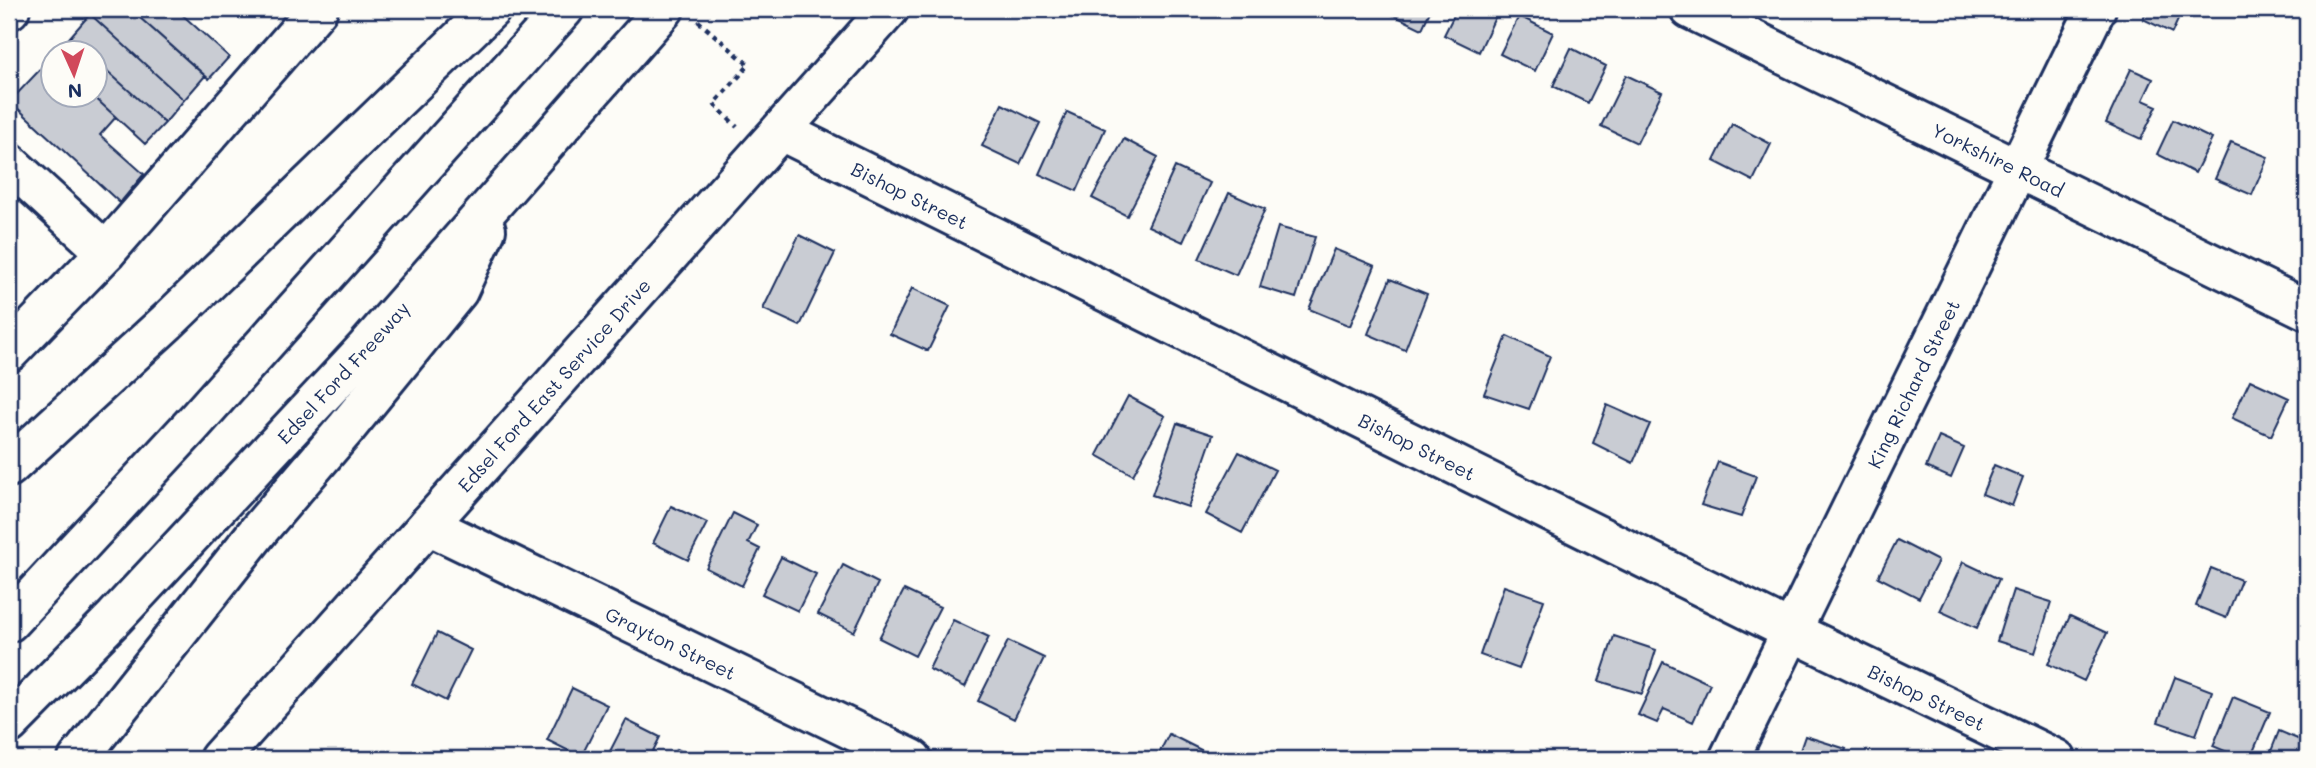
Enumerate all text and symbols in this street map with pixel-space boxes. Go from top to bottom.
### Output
north arrow [38,38,108,108]
text: N [67,79,83,104]
street label: Yorkshire Road [1928,117,2068,202]
street label: Bishop Street [847,155,973,234]
street label: Edsel Ford East Service Drive [451,273,655,497]
street label: King Richard Street [1861,295,1965,472]
street label: Edsel Ford Freeway [271,296,414,449]
street label: Bishop Street [1355,407,1480,485]
street label: Grayton Street [602,600,741,685]
street label: Bishop Street [1864,658,1990,736]

